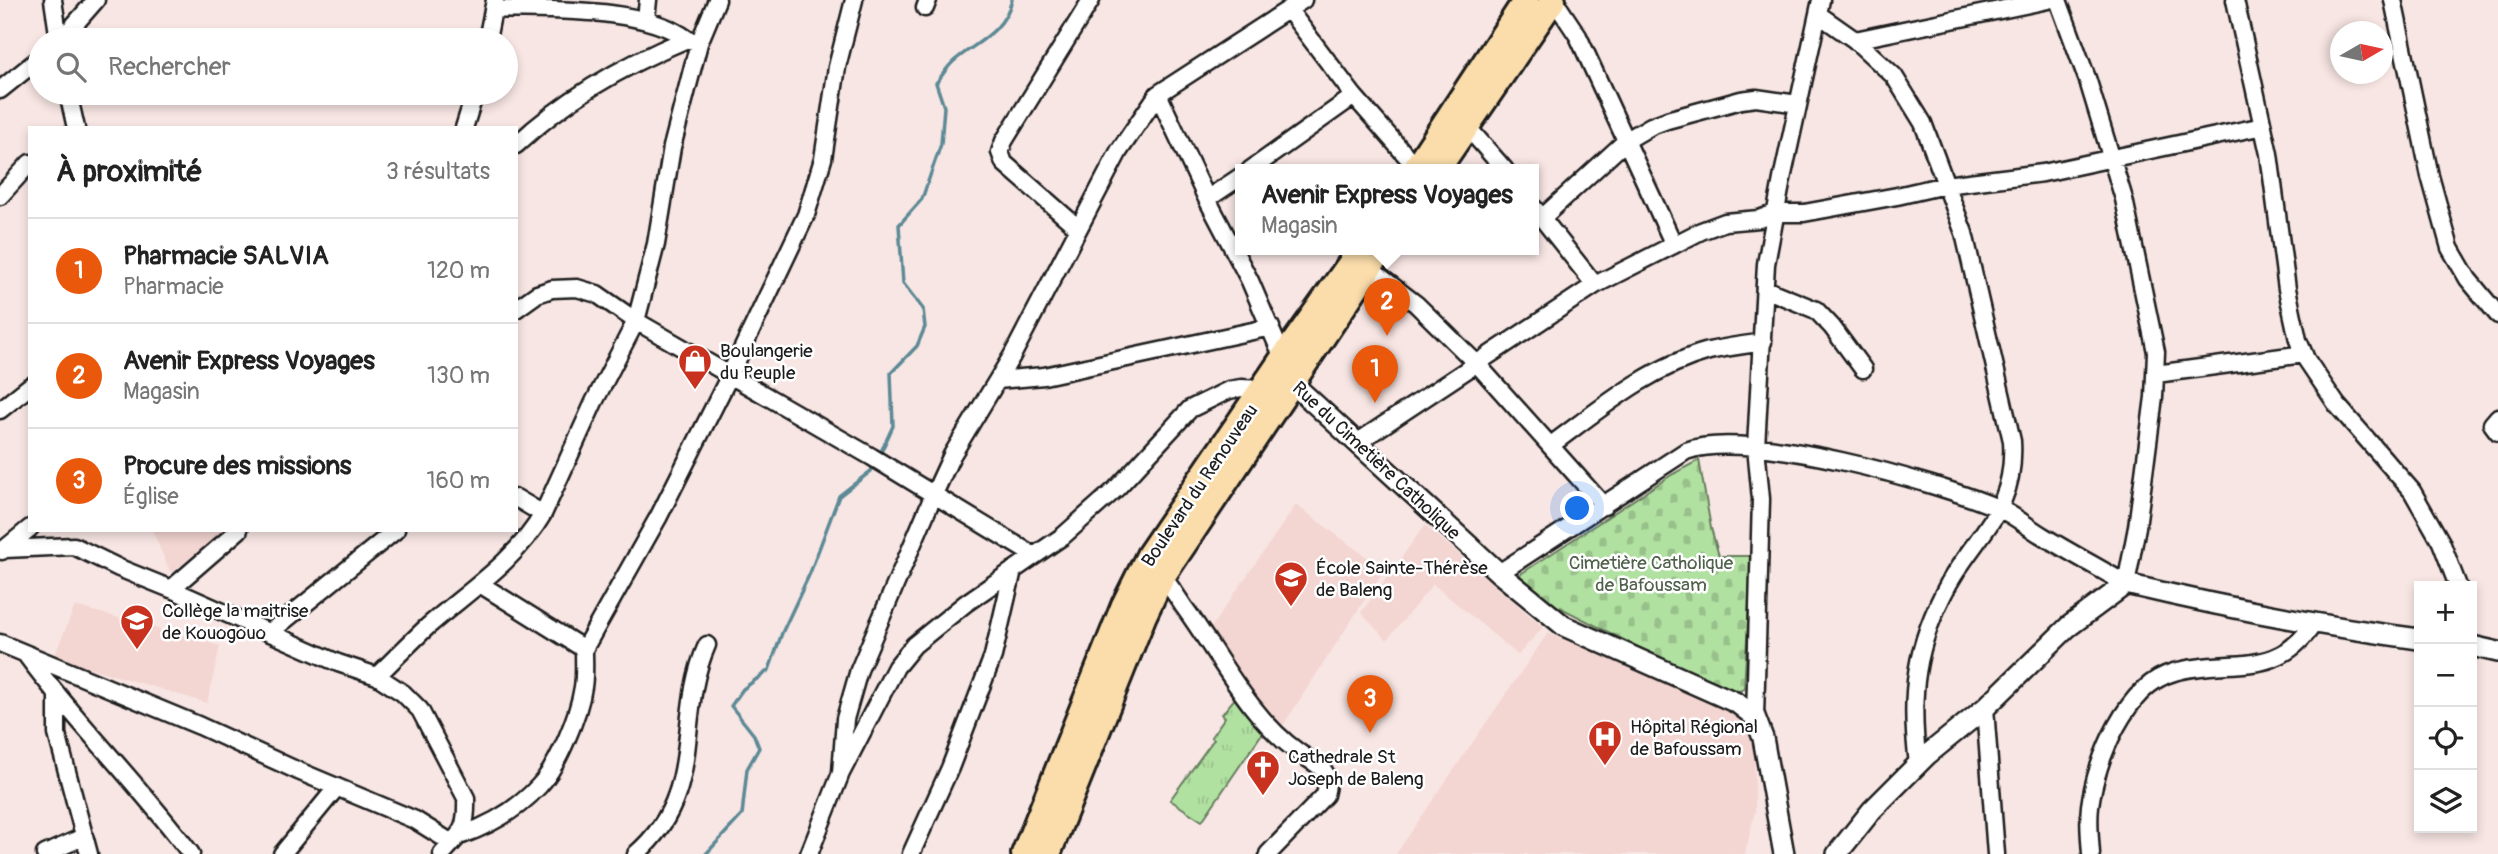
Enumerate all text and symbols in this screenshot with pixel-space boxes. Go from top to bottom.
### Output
north arrow [2330,21,2393,84]
search box [28,28,518,105]
icon: search [52,48,90,86]
text: Rechercher [108,51,231,83]
text: À proximité [56,153,202,190]
text: 3 résultats [386,157,490,186]
popup [1235,164,1539,255]
text: Avenir Express Voyages [1261,179,1513,211]
text: Magasin [1261,211,1338,240]
text: Pharmacie SALVIA [123,240,329,272]
text: 1 [75,256,84,285]
text: 120 m [427,256,490,285]
text: Pharmacie [123,272,224,301]
pin: 2 [1364,278,1410,336]
place label: Boulangerie du Peuple [720,339,813,385]
shop icon: Boulangerie du Peuple [676,342,714,391]
text: Avenir Express Voyages [123,345,375,377]
pin: 1 [1352,345,1398,403]
text: 2 [73,361,85,390]
text: 130 m [427,361,490,390]
street label: Rue du Cimetière Catholique [1287,376,1466,545]
text: Magasin [123,377,200,406]
street label: Boulevard du Renouveau [1136,399,1263,572]
text: Procure des missions [123,450,351,482]
text: 3 [73,466,85,495]
text: 160 m [426,466,490,495]
text: Église [123,482,179,511]
your location [1560,491,1594,525]
park label: Cimetière Catholique de Bafoussam [1569,551,1734,597]
place label: École Sainte-Thérèse de Baleng [1316,556,1488,602]
school or university icon: École Sainte-Thérèse de Baleng [1272,559,1310,608]
map controls [2414,581,2477,833]
button: + [2414,581,2477,644]
place label: Collège la maitrise de Kouogouo [162,599,309,645]
school or university icon: Collège la maitrise de Kouogouo [118,602,156,651]
button: − [2414,644,2477,707]
pin: 3 [1347,675,1393,733]
button: locate [2414,707,2477,770]
place label: Hôpital Régional de Bafoussam [1630,715,1758,761]
hospital icon: Hôpital Régional de Bafoussam [1586,718,1624,767]
place label: Cathedrale St Joseph de Baleng [1288,745,1424,791]
church icon: Cathedrale St Joseph de Baleng [1244,748,1282,797]
button: layers [2414,770,2477,833]

